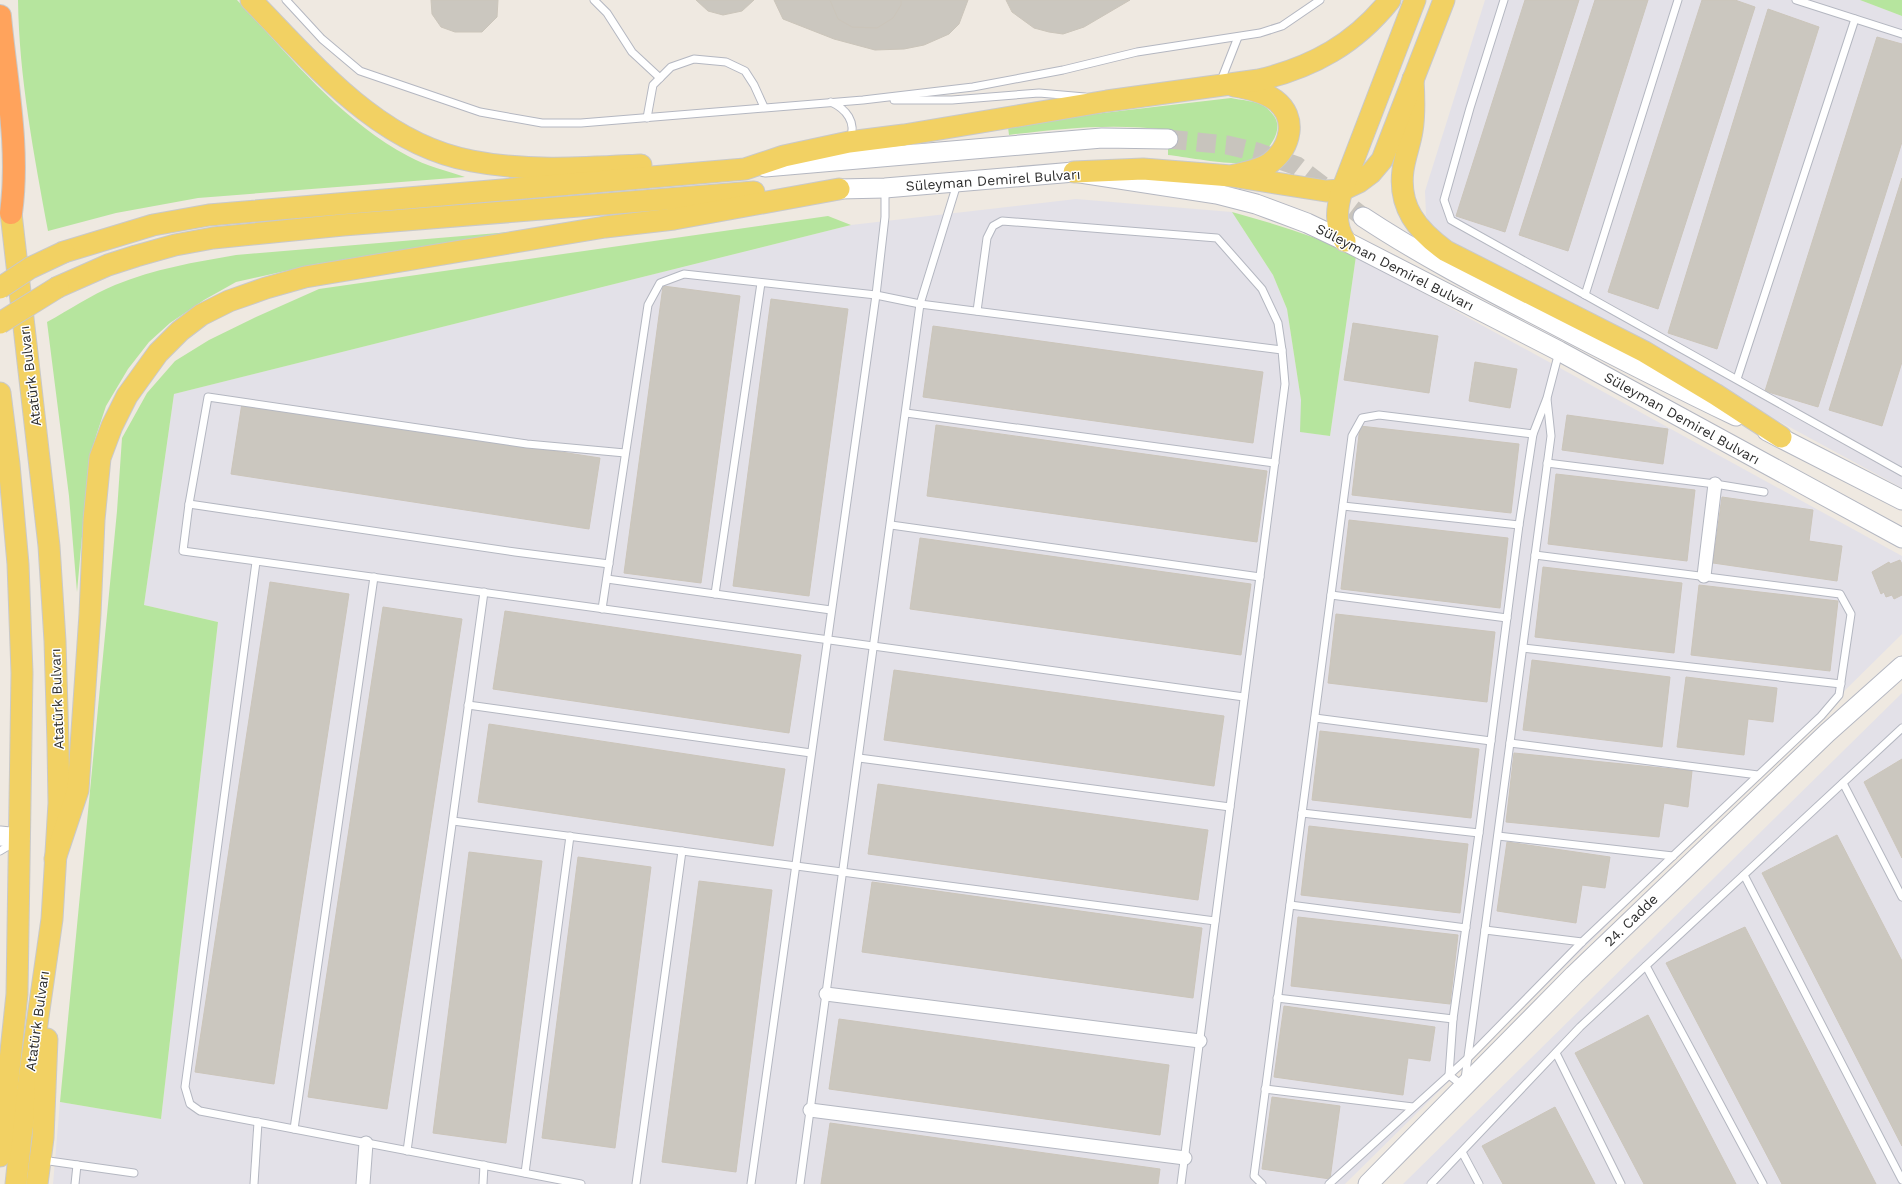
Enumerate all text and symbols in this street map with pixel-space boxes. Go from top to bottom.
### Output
street label: Süleyman Demirel Bulvarı [905,166,1081,194]
street label: Süleyman Demirel Bulvarı [1313,220,1477,314]
street label: Atatürk Bulvarı [16,325,44,427]
street label: Süleyman Demirel Bulvarı [1602,369,1762,467]
street label: Atatürk Bulvarı [47,648,67,750]
street label: 24. Cadde [1601,891,1661,949]
street label: Atatürk Bulvarı [22,970,52,1072]

